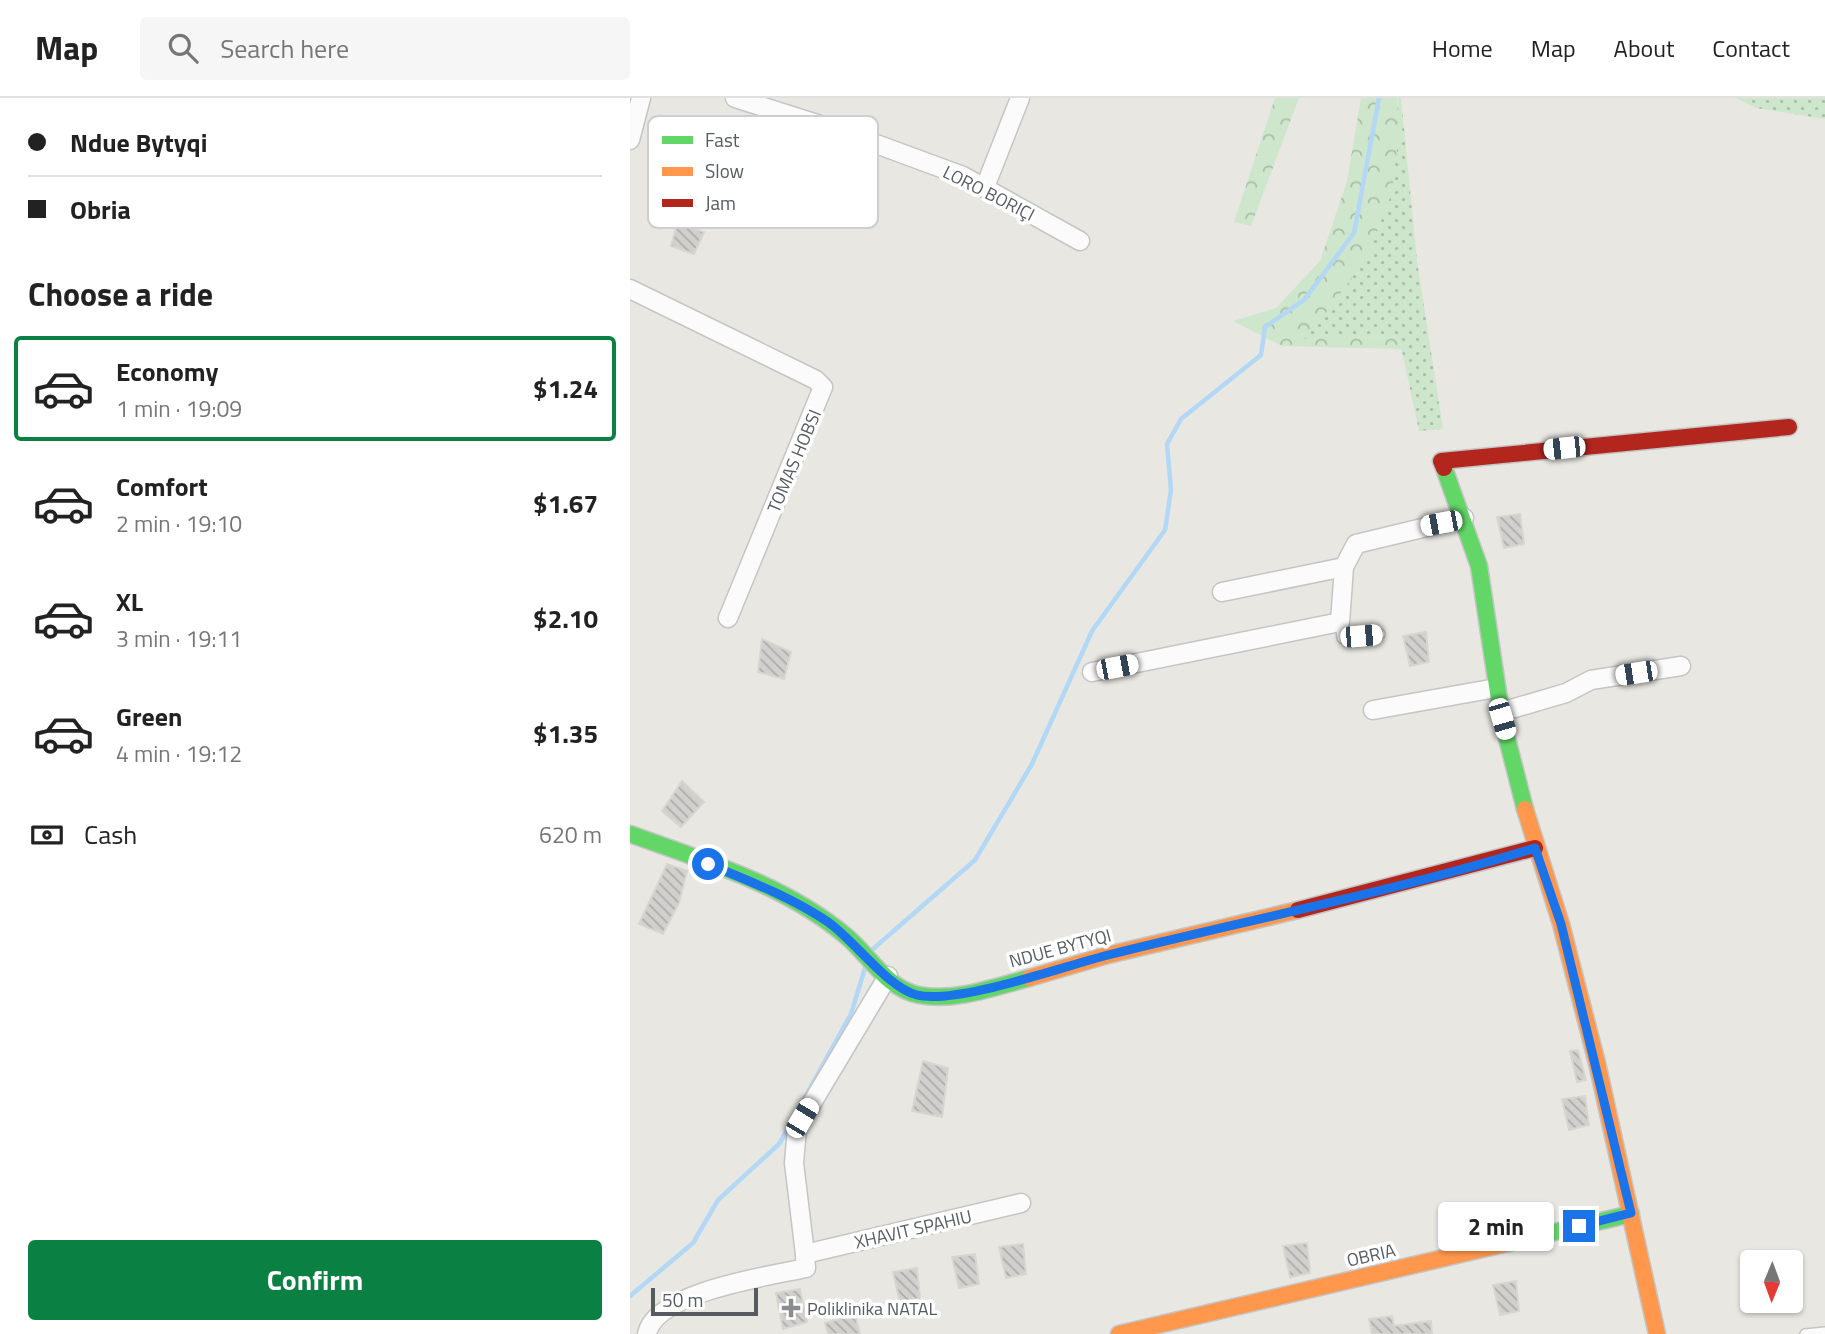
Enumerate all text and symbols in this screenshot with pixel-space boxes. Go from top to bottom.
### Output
search box [140,17,630,80]
text: Map [35,23,98,73]
icon: search [164,29,202,67]
text: Search here [220,29,349,68]
text: Home [1432,30,1493,66]
text: Map [1531,30,1576,66]
text: About [1614,30,1674,66]
text: Contact [1712,30,1790,66]
legend [648,116,878,228]
text: Ndue Bytyqi [70,123,207,162]
text: Fast [705,125,740,154]
text: Slow [705,156,744,185]
street label: LORO BORIÇI [938,158,1040,228]
text: Jam [705,188,736,217]
text: Obria [70,190,131,229]
text: Choose a ride [28,270,213,318]
text: Economy [116,352,218,391]
icon: car [32,357,95,420]
text: $1.24 [533,369,598,408]
text: 1 min · 19:09 [116,391,242,426]
street label: TOMAS HOBSI [760,405,828,517]
car [1543,435,1586,461]
text: Comfort [116,467,208,506]
icon: car [32,472,95,535]
text: $1.67 [533,484,598,523]
text: 2 min · 19:10 [116,506,242,541]
car [1419,509,1464,537]
text: XL [116,582,143,621]
icon: car [32,587,95,650]
text: $2.10 [533,599,598,638]
text: 3 min · 19:11 [116,621,242,656]
car [1340,624,1383,648]
car [1095,653,1140,681]
car [1614,659,1659,687]
car [1487,696,1518,742]
text: Green [116,697,182,736]
icon: car [32,702,95,765]
text: $1.35 [533,714,598,753]
text: 4 min · 19:12 [116,736,242,771]
text: Cash [84,815,137,854]
icon: cash [28,816,66,854]
text: 620 m [539,817,602,852]
route start [692,848,724,880]
street label: NDUE BYTYQI [1006,921,1114,975]
car [783,1095,822,1141]
street label: XHAVIT SPAHIU [852,1202,974,1256]
callout: 2 min [1439,1202,1555,1250]
text: 2 min [1468,1209,1524,1244]
route end [1563,1210,1595,1242]
street label: OBRIA [1344,1236,1398,1274]
button: Confirm [28,1240,602,1320]
north arrow [1740,1250,1802,1312]
map controls [1740,1250,1803,1313]
scale bar [651,1285,758,1317]
text: 50 m [662,1285,703,1314]
place label: Poliklinika NATAL [807,1295,937,1322]
marker: Poliklinika NATAL [781,1298,801,1318]

